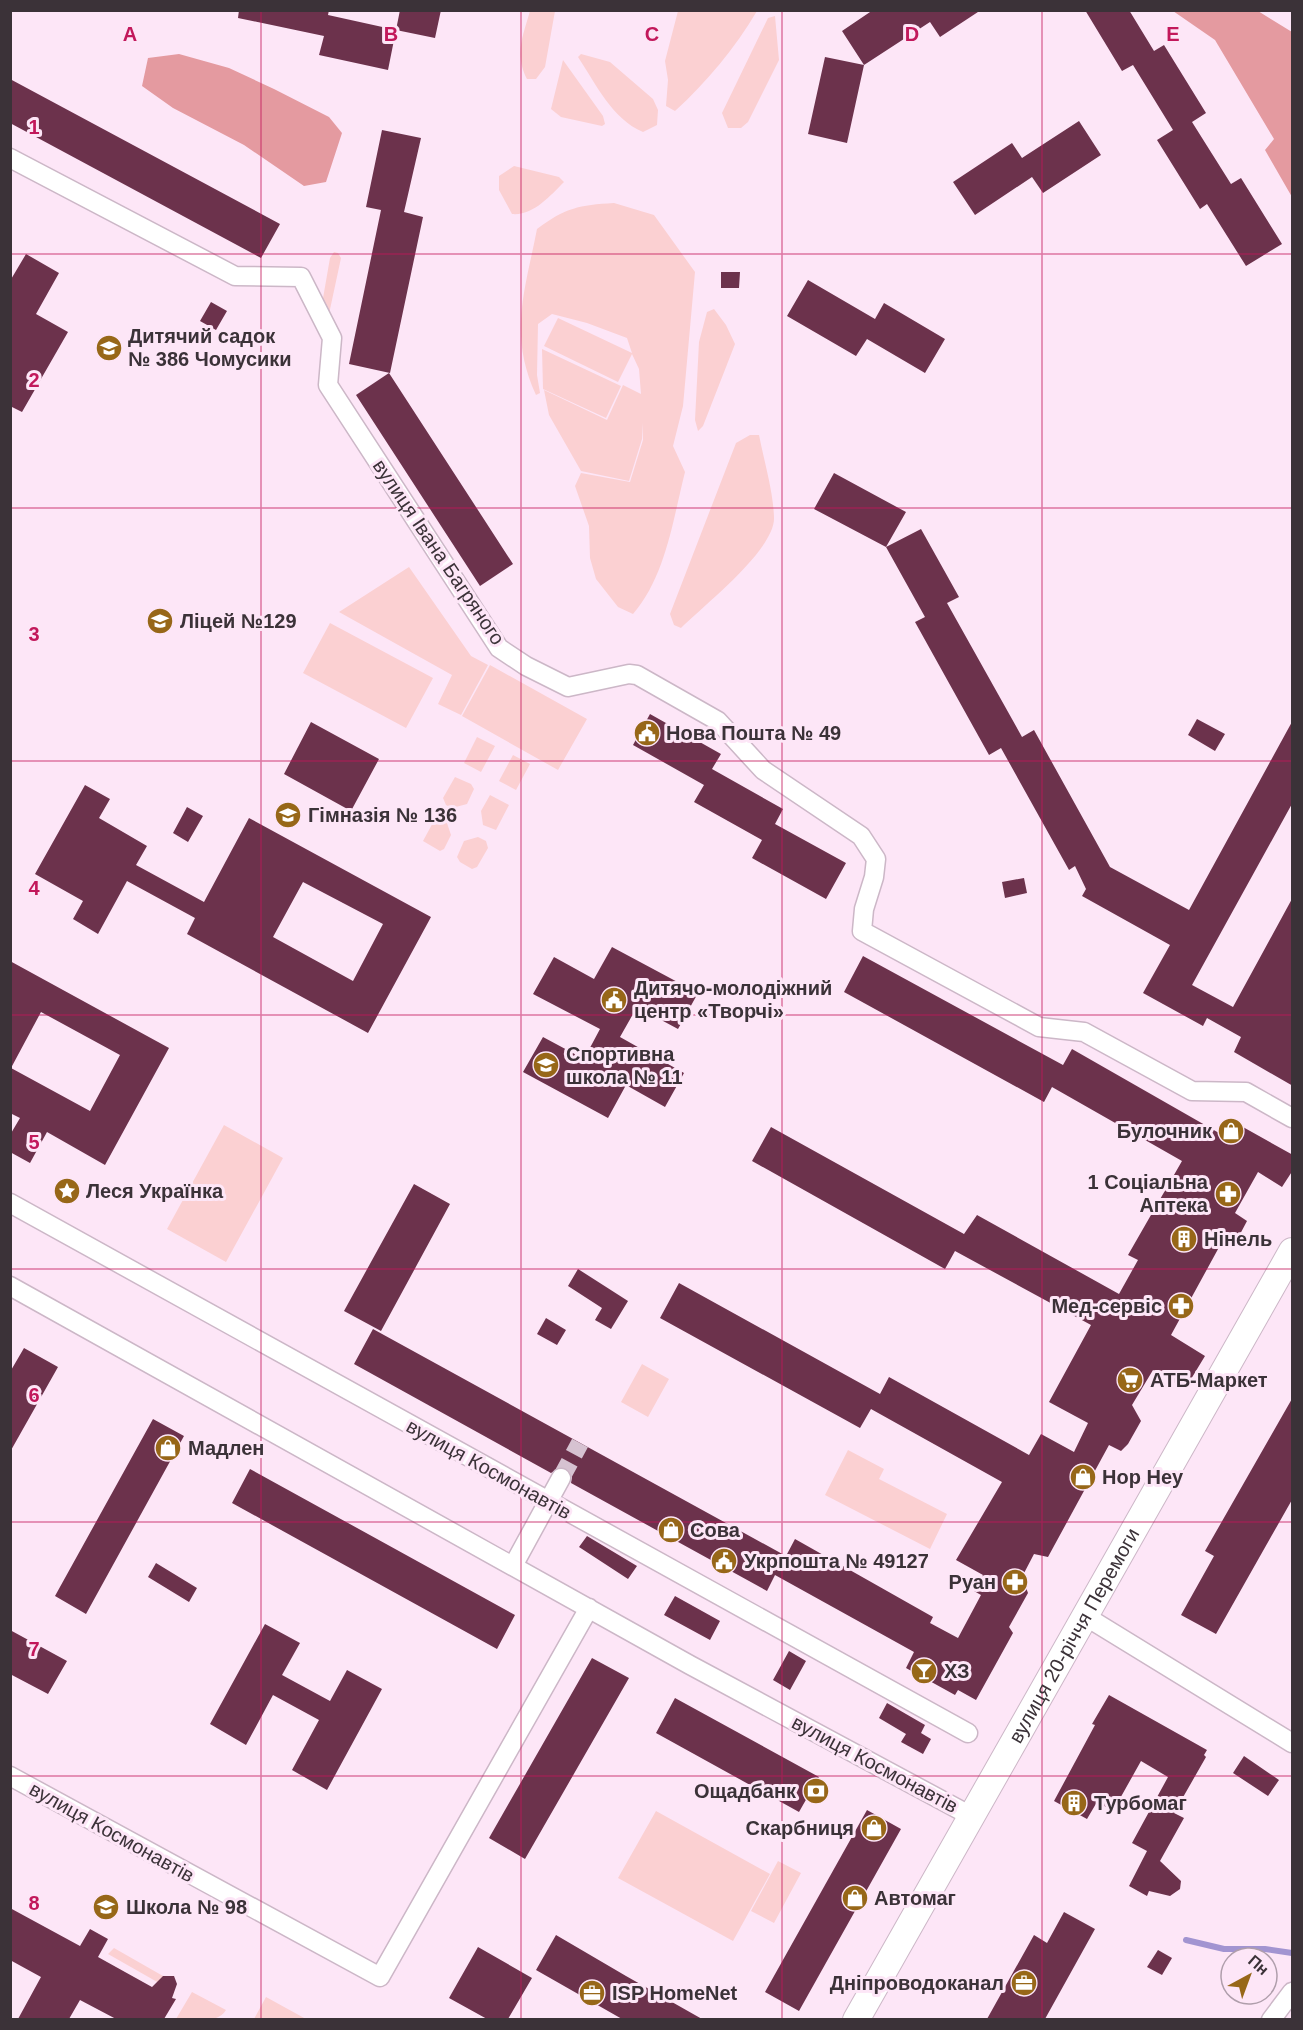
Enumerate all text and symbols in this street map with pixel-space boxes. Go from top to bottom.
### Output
text: A [123,23,137,45]
text: B [384,23,398,45]
text: C [645,23,659,45]
text: D [905,23,919,45]
text: E [1166,23,1180,45]
text: 1 [28,116,40,138]
place label: Дитячий садок № 386 Чомусики [128,325,292,370]
school or university icon: Дитячий садок № 386 Чомусики [94,333,124,363]
text: 2 [28,369,40,391]
street label: вулиця Івана Багряного [369,455,509,649]
school or university icon: Ліцей №129 [145,606,175,636]
place label: Ліцей №129 [180,610,297,632]
text: 3 [28,623,40,645]
public building icon: Нова Пошта № 49 [632,718,662,748]
place label: Нова Пошта № 49 [666,722,841,744]
school or university icon: Гімназія № 136 [273,800,303,830]
place label: Гімназія № 136 [308,804,457,826]
text: 4 [28,877,40,899]
place label: Дитячо-молодіжний центр «Творчі» [634,977,832,1022]
public building icon: Дитячо-молодіжний центр «Творчі» [599,985,629,1015]
place label: Спортивна школа № 11 [566,1043,683,1088]
school or university icon: Спортивна школа № 11 [531,1050,561,1080]
shop icon: Булочник [1216,1116,1246,1146]
place label: Булочник [1117,1120,1213,1142]
text: 5 [28,1131,40,1153]
place label: 1 Соціальна Аптека [1087,1171,1209,1216]
place icon: Леся Українка [52,1176,82,1206]
pharmacy icon: 1 Соціальна Аптека [1213,1179,1243,1209]
place label: Леся Українка [86,1180,224,1202]
building icon: Нінель [1169,1224,1199,1254]
place label: Нінель [1204,1228,1272,1250]
pharmacy icon: Мед-сервіс [1166,1291,1196,1321]
place label: Мед-сервіс [1051,1295,1162,1317]
supermarket icon: АТБ-Маркет [1115,1365,1145,1395]
place label: АТБ-Маркет [1150,1369,1268,1391]
text: 6 [28,1384,40,1406]
street label: вулиця Космонавтів [403,1415,575,1523]
shop icon: Мадлен [153,1433,183,1463]
place label: Мадлен [188,1437,264,1459]
shop icon: Hop Hey [1068,1462,1098,1492]
place label: Hop Hey [1102,1466,1184,1488]
shop icon: Сова [656,1515,686,1545]
place label: Сова [690,1519,741,1541]
street label: вулиця 20-річчя Перемоги [1004,1524,1144,1747]
public building icon: Укрпошта № 49127 [709,1546,739,1576]
place label: Укрпошта № 49127 [744,1550,929,1572]
pharmacy icon: Руан [1000,1567,1030,1597]
place label: Руан [949,1571,996,1593]
text: 7 [28,1638,40,1660]
bar icon: ХЗ [909,1656,939,1686]
place label: ХЗ [944,1660,970,1682]
street label: вулиця Космонавтів [788,1711,962,1817]
bank icon: Ощадбанк [801,1776,831,1806]
street label: вулиця Космонавтів [26,1778,198,1886]
place label: Ощадбанк [694,1780,797,1802]
building icon: Турбомаг [1059,1788,1089,1818]
place label: Турбомаг [1094,1792,1187,1814]
shop icon: Скарбниця [859,1813,889,1843]
place label: Скарбниця [746,1817,854,1839]
shop icon: Автомаг [840,1883,870,1913]
place label: Автомаг [874,1887,956,1909]
text: 8 [28,1892,40,1914]
school or university icon: Школа № 98 [91,1892,121,1922]
place label: Школа № 98 [126,1896,247,1918]
north arrow [1219,1946,1279,2006]
text: Пн [1245,1952,1272,1978]
office icon: Дніпроводоканал [1009,1968,1039,1998]
place label: Дніпроводоканал [830,1972,1004,1994]
office icon: ISP HomeNet [577,1978,607,2008]
place label: ISP HomeNet [612,1982,738,2004]

